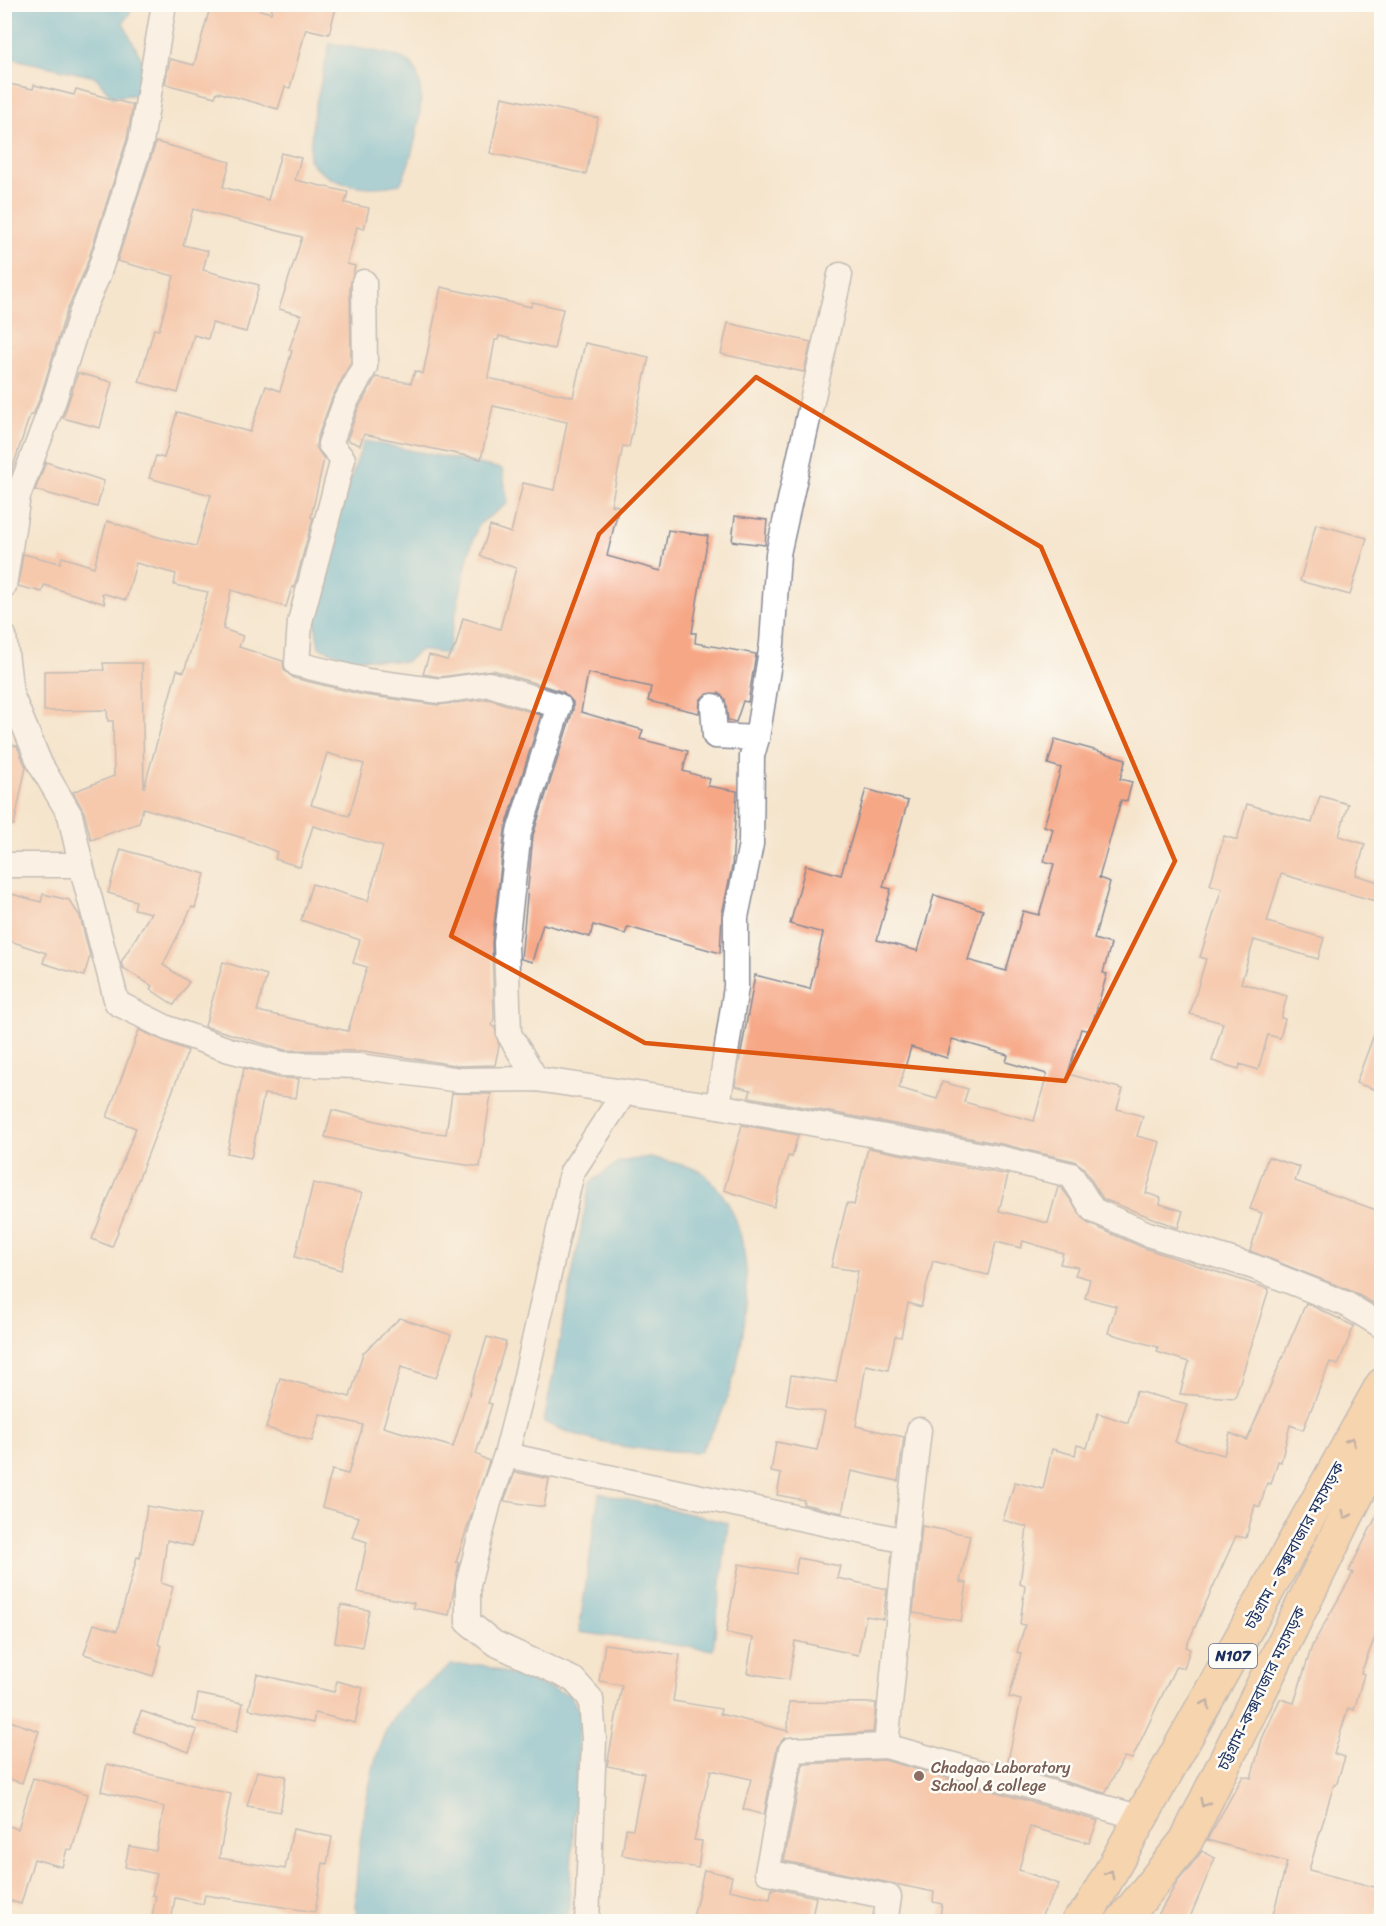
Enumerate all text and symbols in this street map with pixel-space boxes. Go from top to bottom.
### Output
one-way arrow [1344,1437,1355,1447]
street label: চট্টগ্রাম - কক্সবাজার মহাসড়ক [1236,1455,1353,1635]
one-way arrow [1342,1509,1354,1520]
street label: চট্টগ্রাম-কক্সবাজার মহাসড়ক [1209,1600,1314,1776]
road number: N107 [1209,1644,1257,1668]
one-way arrow [1199,1699,1210,1710]
place label: Chadgao Laboratory School & college [931,1753,1071,1800]
marker: Chadgao Laboratory School & college [912,1769,926,1783]
one-way arrow [1200,1796,1212,1807]
one-way arrow [1103,1869,1114,1880]

